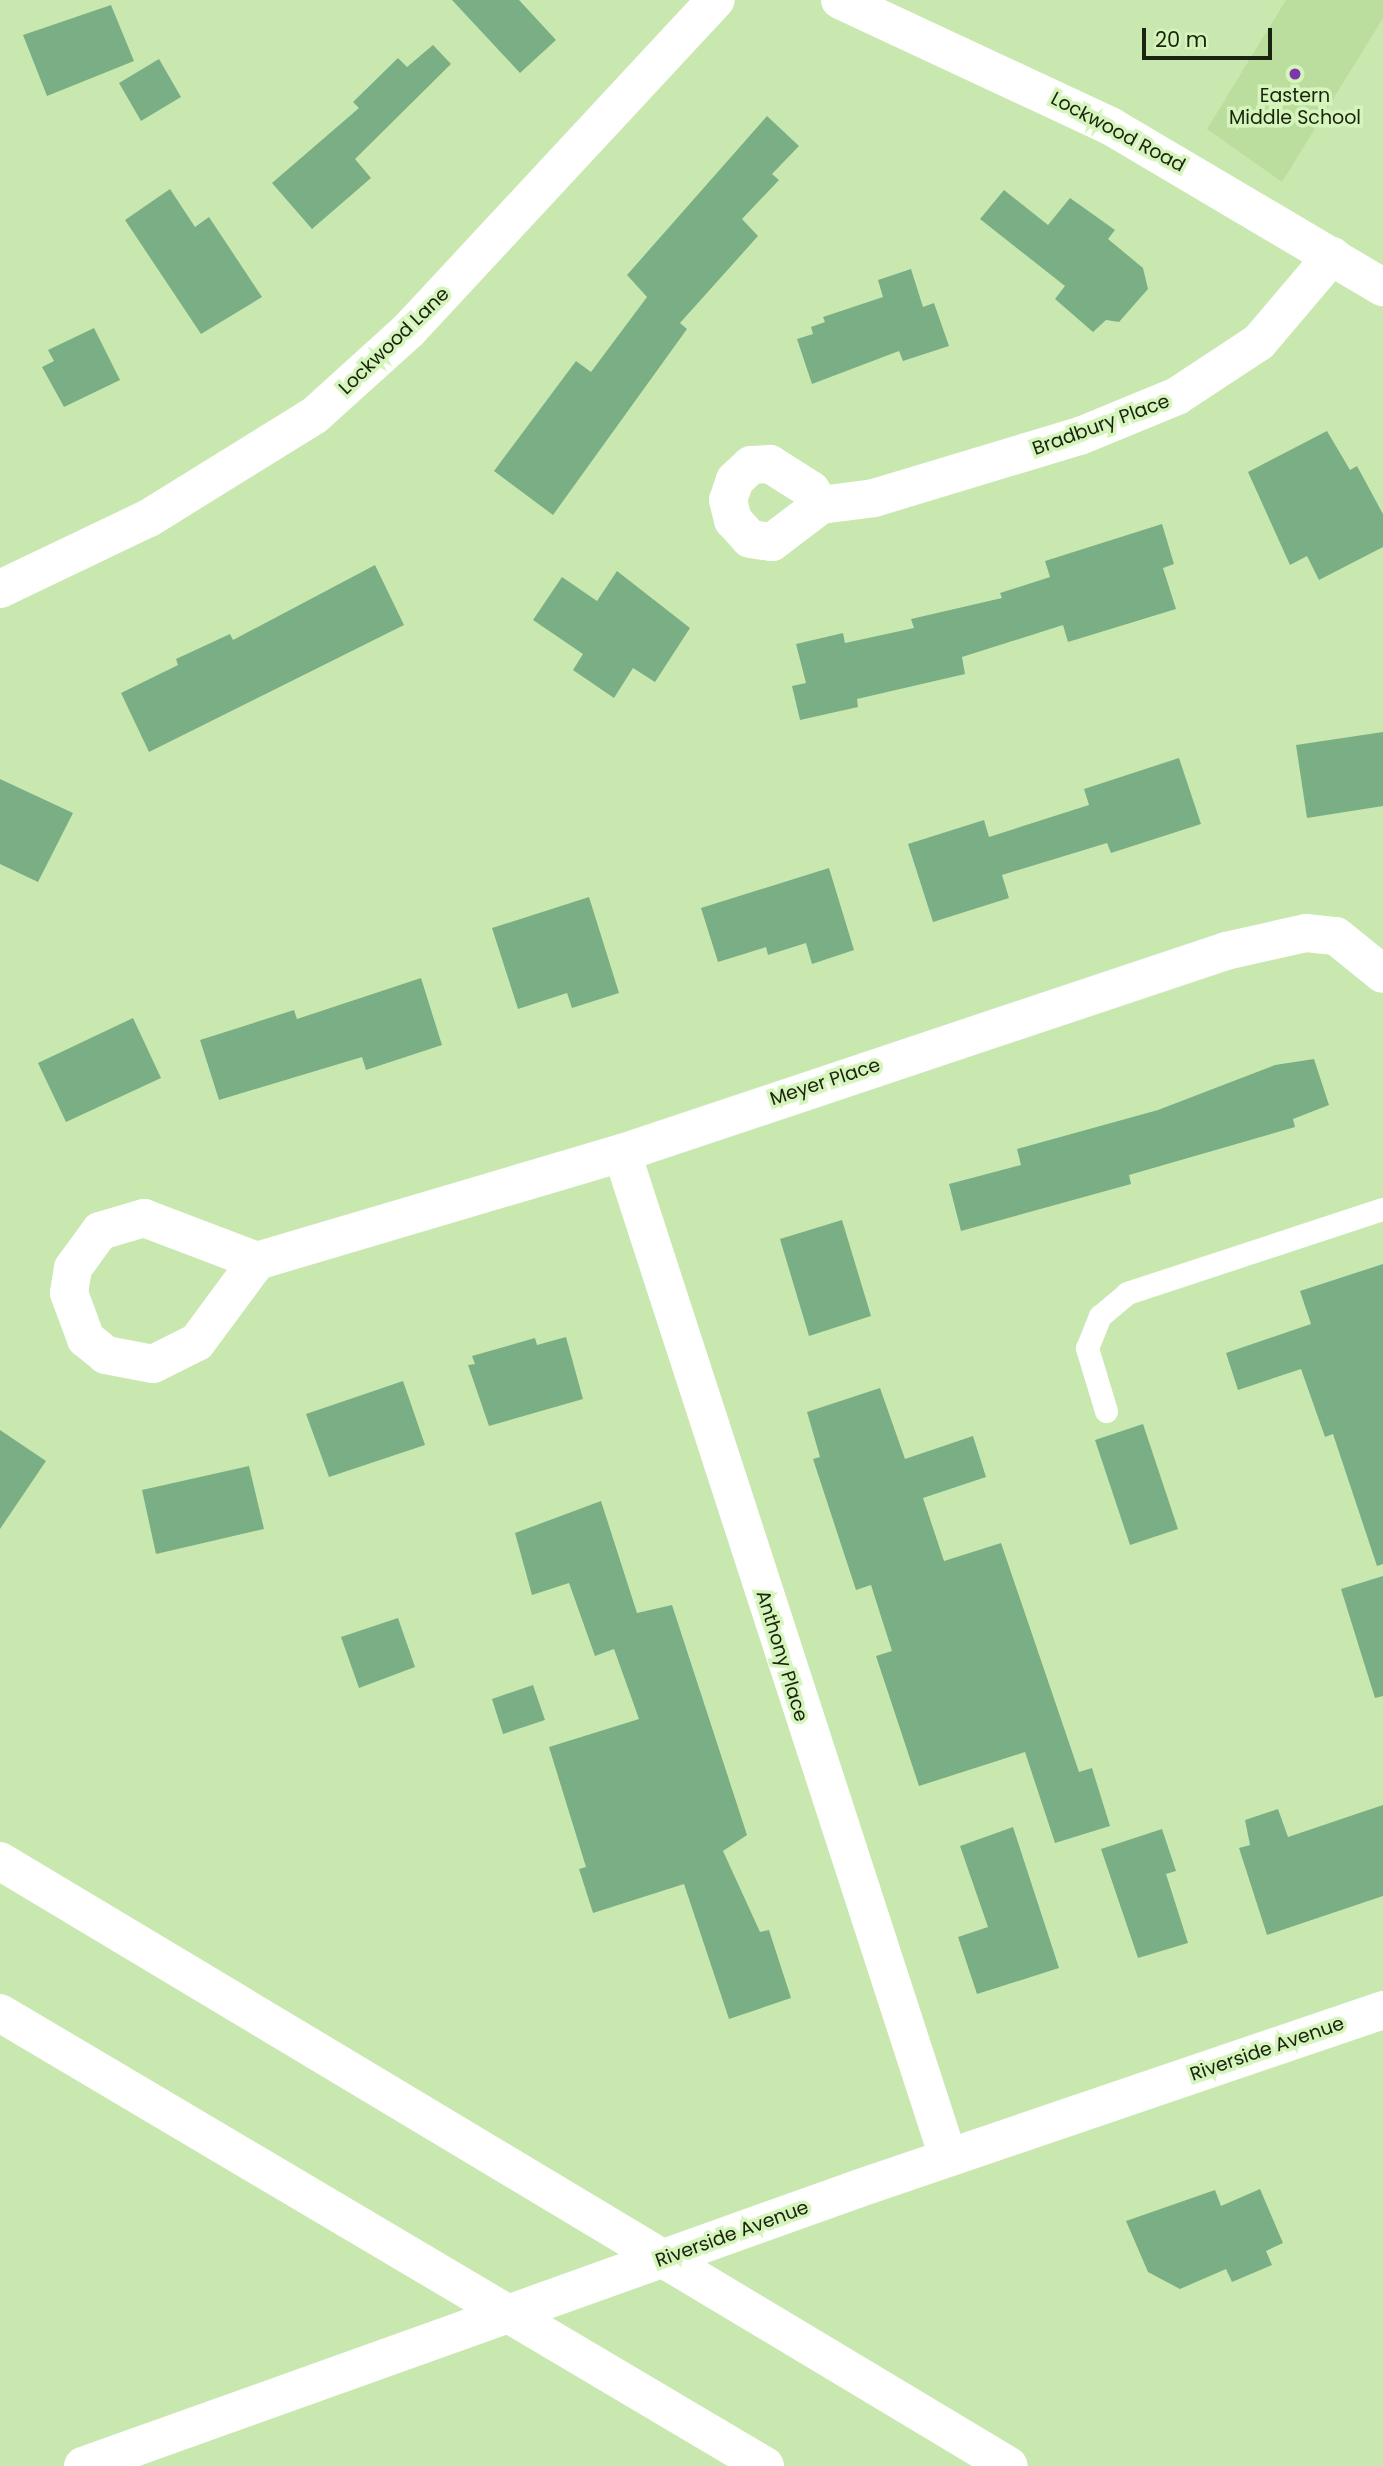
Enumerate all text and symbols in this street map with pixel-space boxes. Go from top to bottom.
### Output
scale bar [1145,14,1274,58]
text: 20 m [1155,25,1208,54]
marker: Eastern Middle School [1287,66,1303,82]
place label: Eastern Middle School [1229,85,1361,129]
street label: Lockwood Road [1047,87,1189,177]
street label: Lockwood Lane [334,283,454,399]
street label: Bradbury Place [1029,390,1173,460]
street label: Meyer Place [767,1053,883,1111]
street label: Anthony Place [751,1588,813,1724]
street label: Riverside Avenue [1187,2012,1347,2086]
street label: Riverside Avenue [652,2196,812,2272]

